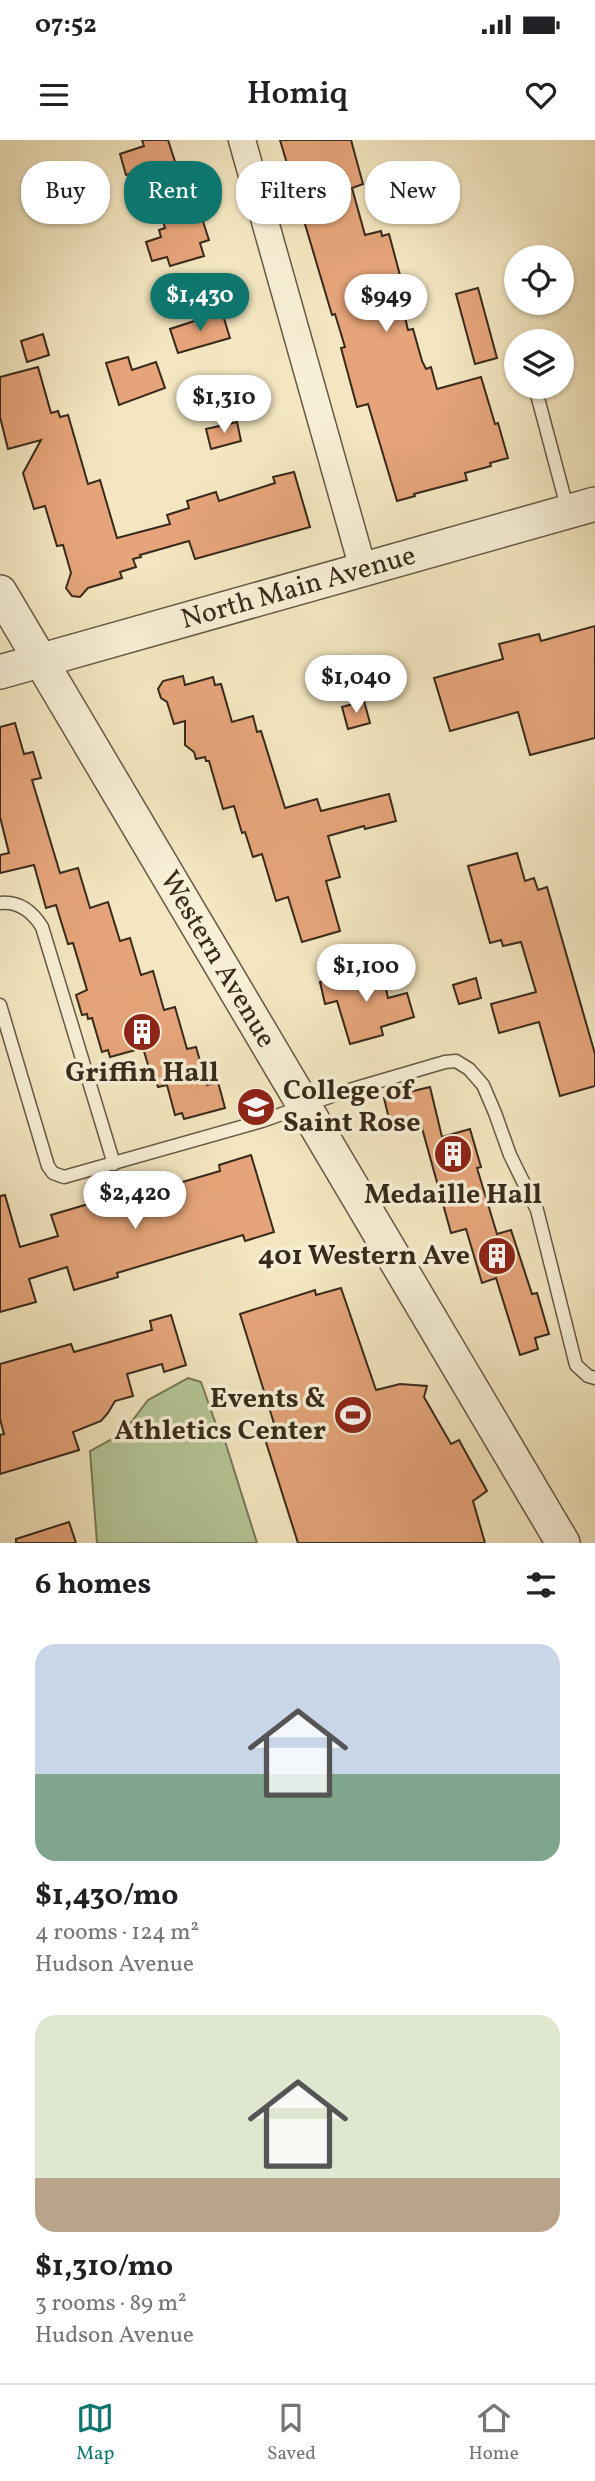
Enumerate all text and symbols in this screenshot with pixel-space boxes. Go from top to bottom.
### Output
text: 07:52 [35,7,97,43]
text: Homiq [247,73,348,117]
icon: menu [35,76,73,114]
icon: heart [522,76,560,114]
chip: Buy [21,161,110,224]
chip: Rent [124,161,222,224]
chip: Filters [236,161,351,224]
chip: New [365,161,460,224]
map controls [504,245,574,399]
button: locate [504,245,574,315]
pin: $1,430 [143,274,257,333]
pin: $949 [345,274,427,334]
text: $1,430 [166,280,234,312]
text: $949 [360,281,412,313]
button: layers [504,329,574,399]
pin: $1,310 [167,376,281,435]
text: $1,310 [192,382,256,414]
street label: North Main Avenue [177,536,420,639]
pin: $1,040 [299,656,413,715]
text: $1,040 [321,662,391,694]
street label: Western Avenue [150,864,285,1055]
pin: $1,100 [309,944,423,1004]
text: $1,100 [333,951,399,983]
building icon: Griffin Hall [121,1011,163,1053]
place label: Griffin Hall [65,1054,219,1093]
place label: College of Saint Rose [283,1072,421,1143]
school or university icon: College of Saint Rose [235,1086,277,1128]
building icon: Medaille Hall [432,1133,474,1175]
pin: $2,420 [78,1172,192,1231]
place label: Medaille Hall [364,1176,542,1215]
text: $2,420 [99,1178,171,1210]
building icon: 401 Western Ave [476,1235,518,1277]
place label: 401 Western Ave [258,1237,470,1276]
place label: Events & Athletics Center [114,1380,326,1451]
sports icon: Events & Athletics Center [332,1394,374,1436]
text: 6 homes [35,1564,151,1606]
icon: filters [522,1566,560,1604]
icon: home [235,1690,361,1816]
text: $1,430/mo [35,1875,178,1917]
text: 4 rooms · 124 m² [35,1917,199,1949]
text: Hudson Avenue [35,1949,194,1981]
icon: home [235,2061,361,2187]
text: $1,310/mo [35,2246,173,2288]
text: 3 rooms · 89 m² [35,2288,187,2320]
text: Hudson Avenue [35,2320,194,2352]
tab: Map [76,2399,114,2467]
tab: Saved [267,2399,316,2467]
tab: Home [468,2399,519,2467]

